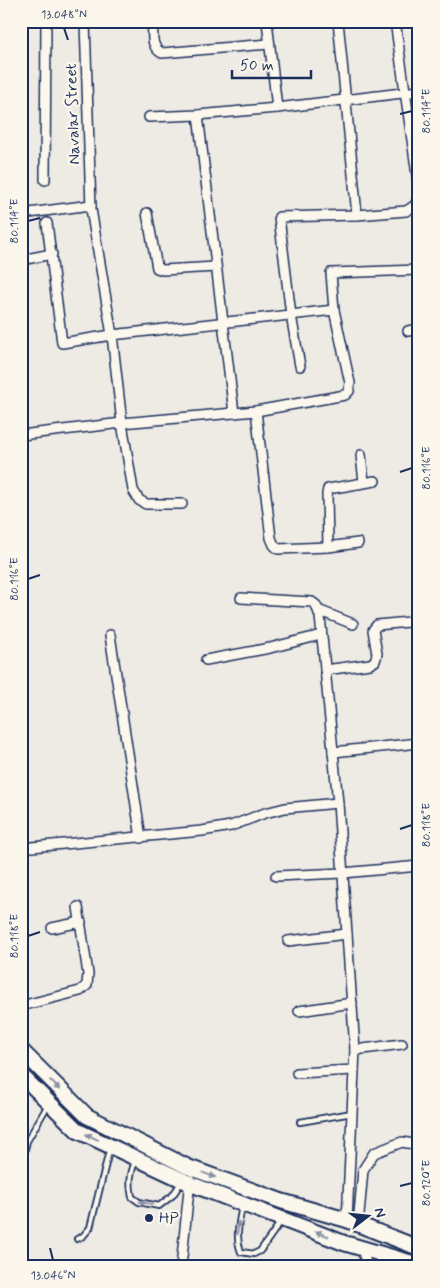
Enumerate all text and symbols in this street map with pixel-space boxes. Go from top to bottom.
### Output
text: 13.048°N [41,7,87,23]
scale bar [232,48,311,80]
text: 50 m [240,56,274,76]
street label: Navalar Street [61,63,85,165]
text: 80.114°E [419,88,435,134]
text: 80.114°E [7,198,23,244]
text: 80.116°E [419,446,435,490]
text: 80.116°E [7,557,23,601]
text: 80.118°E [419,803,435,847]
text: 80.118°E [7,914,23,958]
one-way arrow [49,1079,61,1091]
one-way arrow [85,1133,99,1141]
text: 80.120°E [419,1160,435,1206]
one-way arrow [202,1171,217,1179]
north arrow [342,1190,392,1240]
one-way arrow [138,1199,154,1207]
text: N [370,1206,389,1220]
place label: HP [159,1208,179,1229]
marker: HP [143,1212,155,1224]
one-way arrow [235,1220,243,1236]
one-way arrow [314,1230,329,1238]
text: 13.046°N [31,1268,75,1284]

